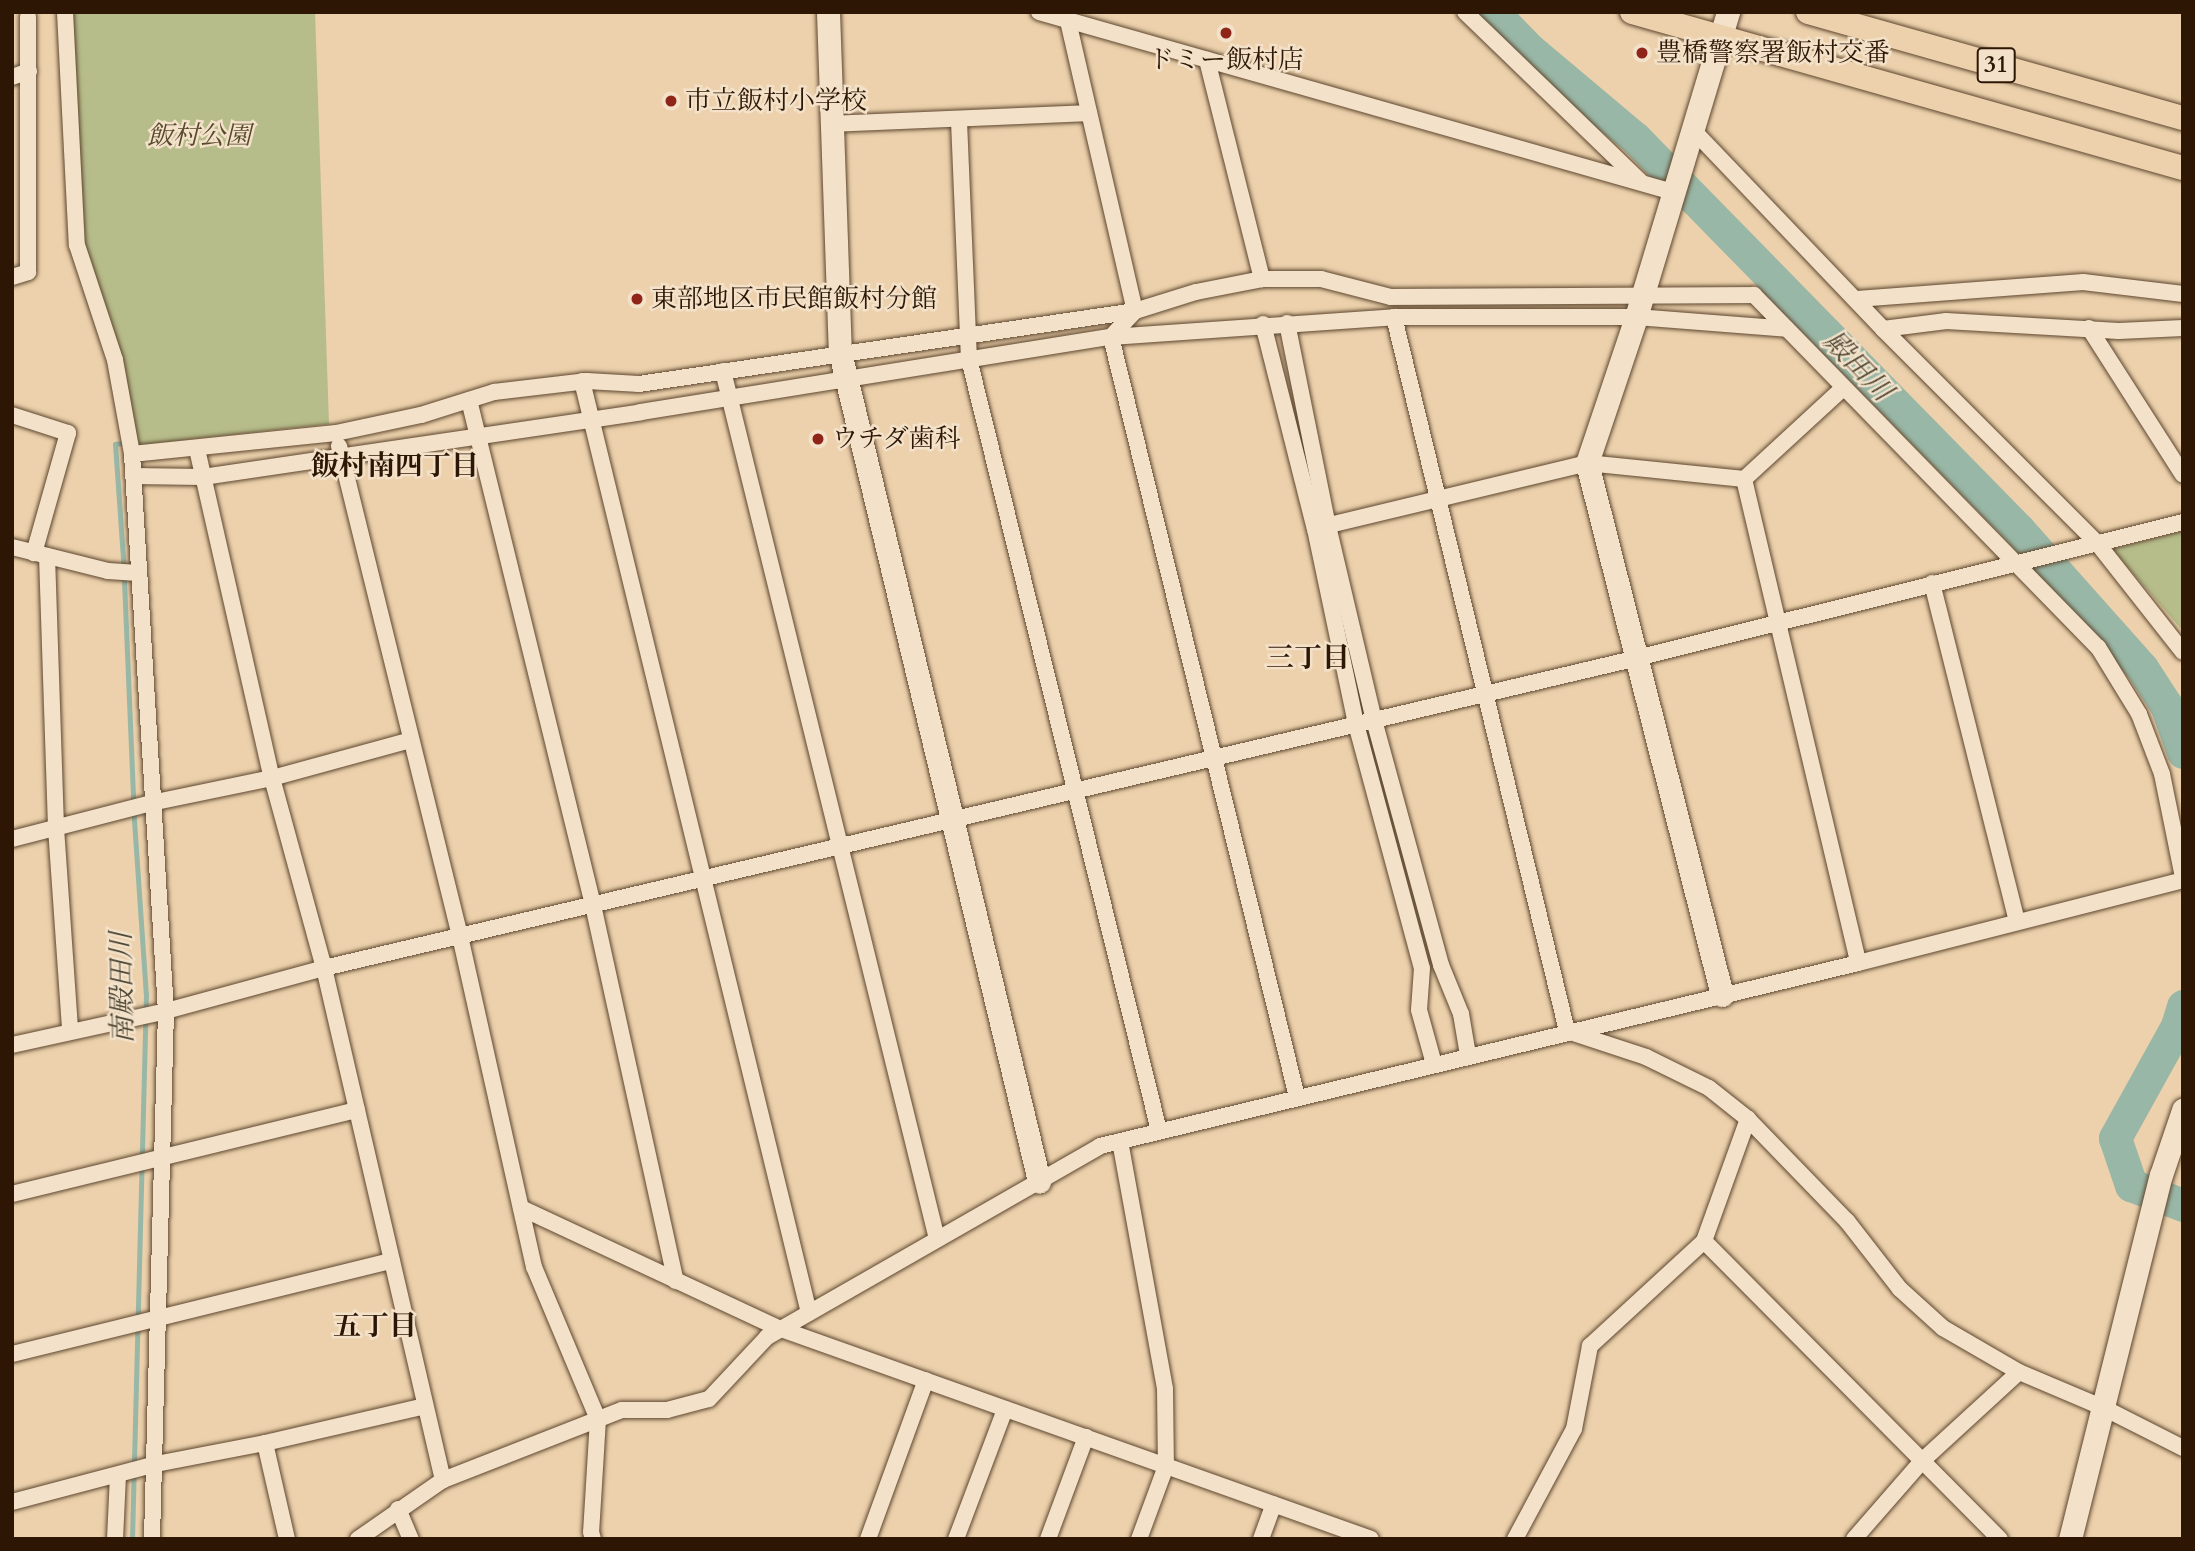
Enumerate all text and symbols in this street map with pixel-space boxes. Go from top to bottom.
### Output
marker: ドミー飯村店 [1218,25,1234,41]
place label: 豊橋警察署飯村交番 [1656,37,1890,69]
place label: ドミー飯村店 [1148,44,1304,76]
road number: 31 [1975,44,2017,86]
marker: 豊橋警察署飯村交番 [1634,45,1650,61]
place label: 市立飯村小学校 [685,85,867,117]
marker: 市立飯村小学校 [663,93,679,109]
park label: 飯村公園 [147,120,251,152]
place label: 東部地区市民館飯村分館 [651,283,937,315]
marker: 東部地区市民館飯村分館 [629,291,645,307]
water label: 殿田川 [1817,324,1899,408]
place label: ウチダ歯科 [832,423,962,455]
marker: ウチダ歯科 [810,431,826,447]
district label: 飯村南四丁目 [311,449,479,483]
district label: 三丁目 [1266,641,1350,675]
water label: 南殿田川 [104,932,140,1044]
district label: 五丁目 [333,1309,417,1343]

